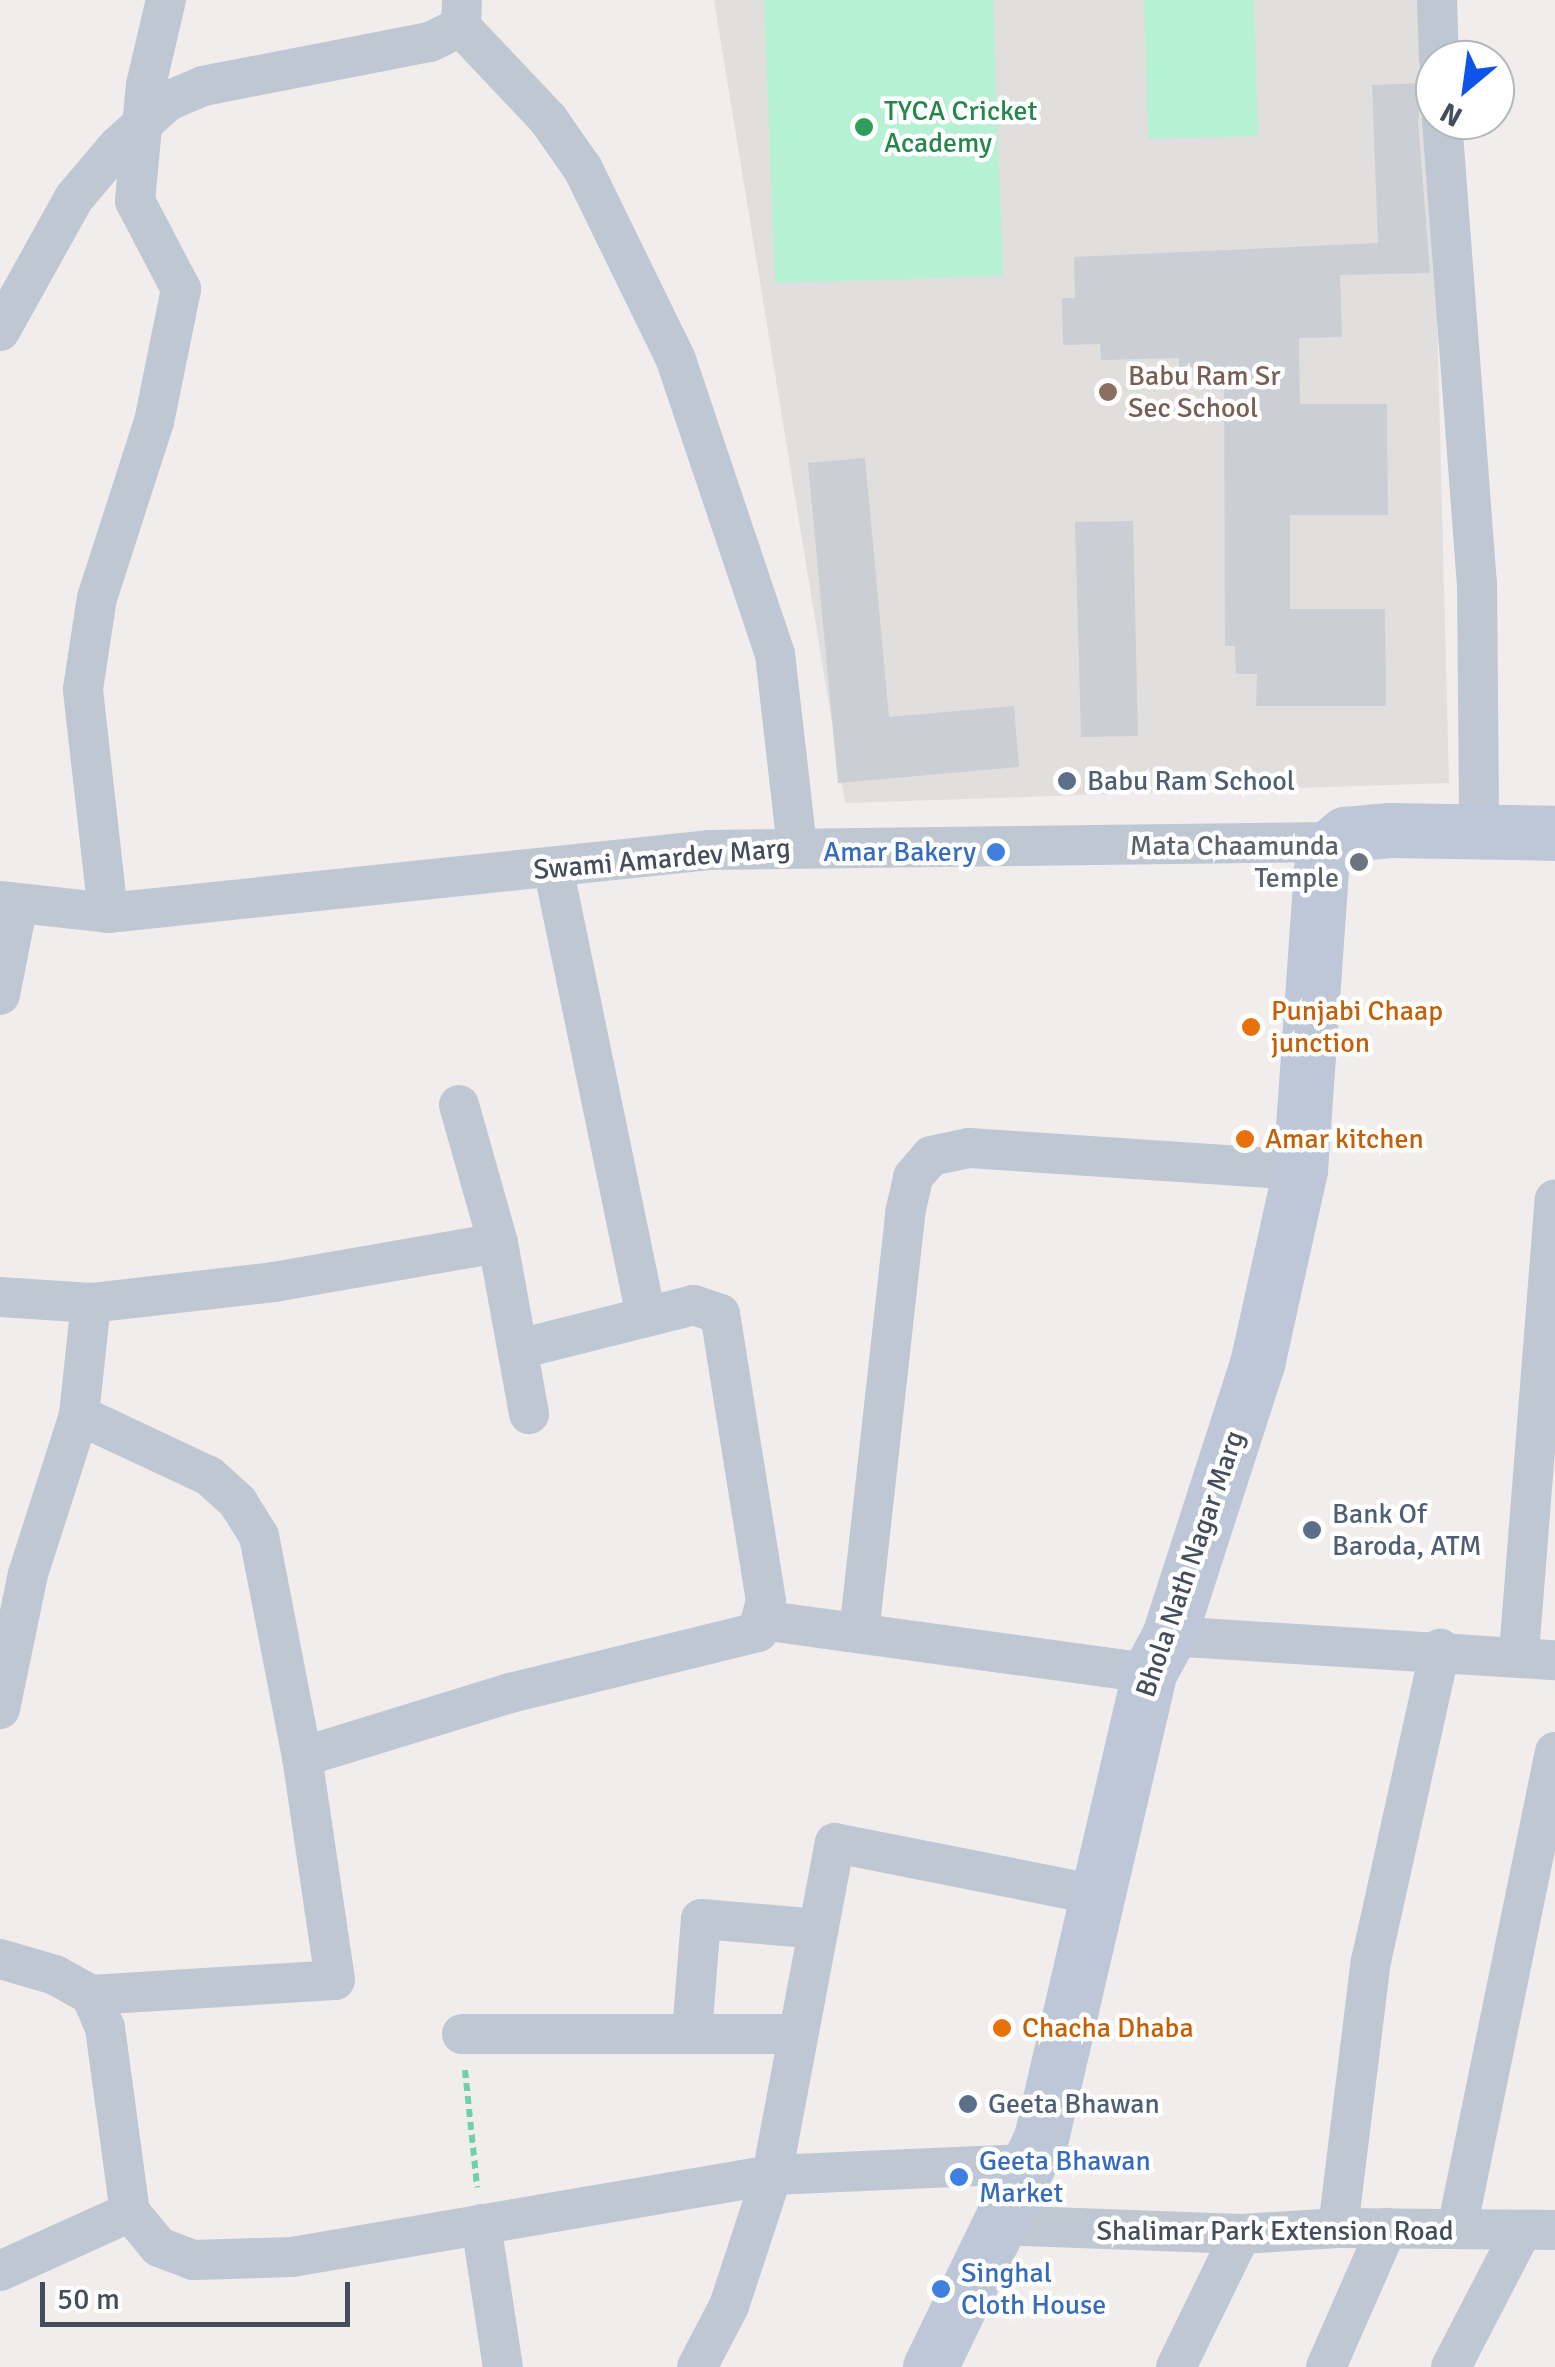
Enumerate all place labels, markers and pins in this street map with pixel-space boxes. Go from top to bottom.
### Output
place label: TYCA Cricket Academy [884,94,1037,160]
marker: TYCA Cricket Academy [853,116,875,138]
place label: Babu Ram Sr Sec School [1128,359,1281,425]
marker: Babu Ram Sr Sec School [1097,381,1119,403]
place label: Babu Ram School [1087,764,1295,798]
marker: Babu Ram School [1056,770,1078,792]
place label: Mata Chaamunda Temple [1130,829,1339,895]
place label: Amar Bakery [823,835,976,869]
marker: Amar Bakery [985,841,1007,863]
marker: Mata Chaamunda Temple [1348,851,1370,873]
place label: Punjabi Chaap junction [1271,994,1443,1060]
marker: Punjabi Chaap junction [1240,1016,1262,1038]
place label: Amar kitchen [1265,1122,1424,1156]
marker: Amar kitchen [1234,1128,1256,1150]
place label: Bank Of Baroda, ATM [1332,1497,1482,1563]
marker: Bank Of Baroda, ATM [1301,1519,1323,1541]
place label: Chacha Dhaba [1022,2011,1194,2045]
marker: Chacha Dhaba [991,2017,1013,2039]
place label: Geeta Bhawan [988,2087,1160,2121]
marker: Geeta Bhawan [957,2093,979,2115]
place label: Geeta Bhawan Market [979,2144,1151,2210]
marker: Geeta Bhawan Market [948,2166,970,2188]
place label: Singhal Cloth House [961,2256,1106,2322]
marker: Singhal Cloth House [930,2278,952,2300]

